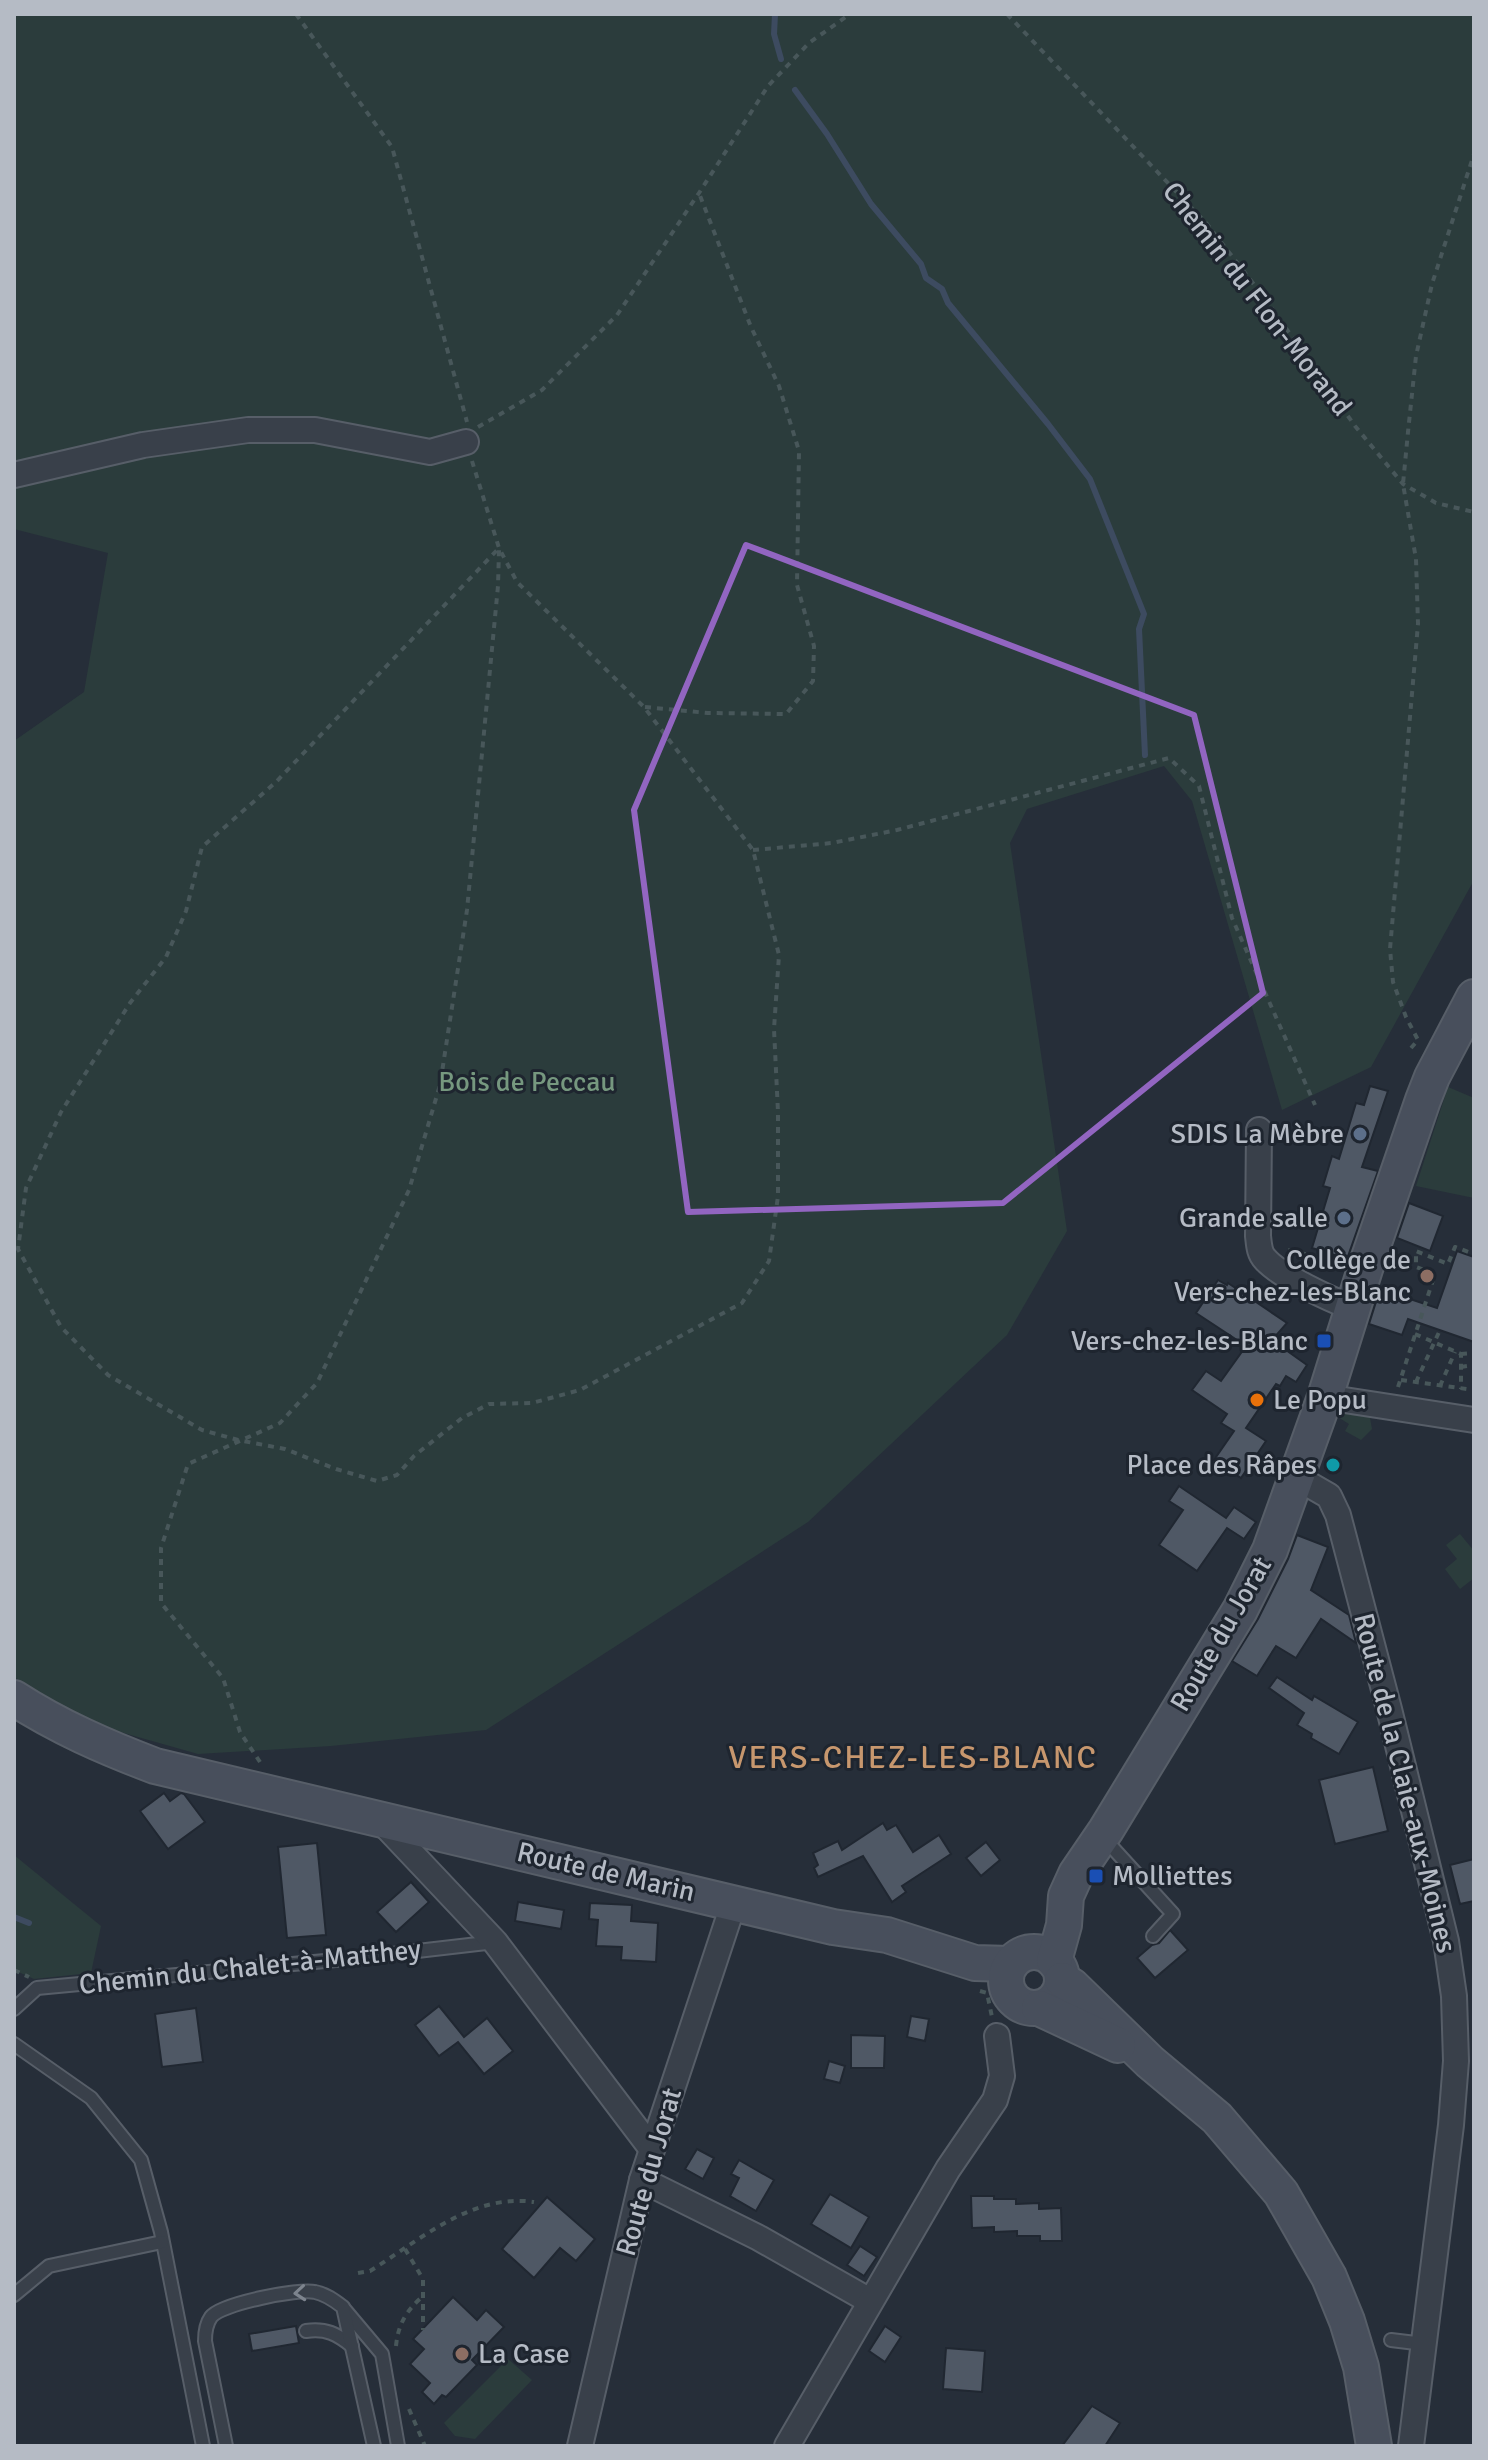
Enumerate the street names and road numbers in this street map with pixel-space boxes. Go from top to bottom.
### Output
street label: Chemin du Flon-Morand [1155,175,1359,423]
street label: Route du Jorat [1163,1550,1279,1718]
street label: Route de la Claie-aux-Moines [1346,1610,1464,1956]
street label: Route de Marin [514,1835,698,1909]
street label: Chemin du Chalet-à-Matthey [77,1932,423,2002]
street label: Route du Jorat [609,2084,689,2260]

